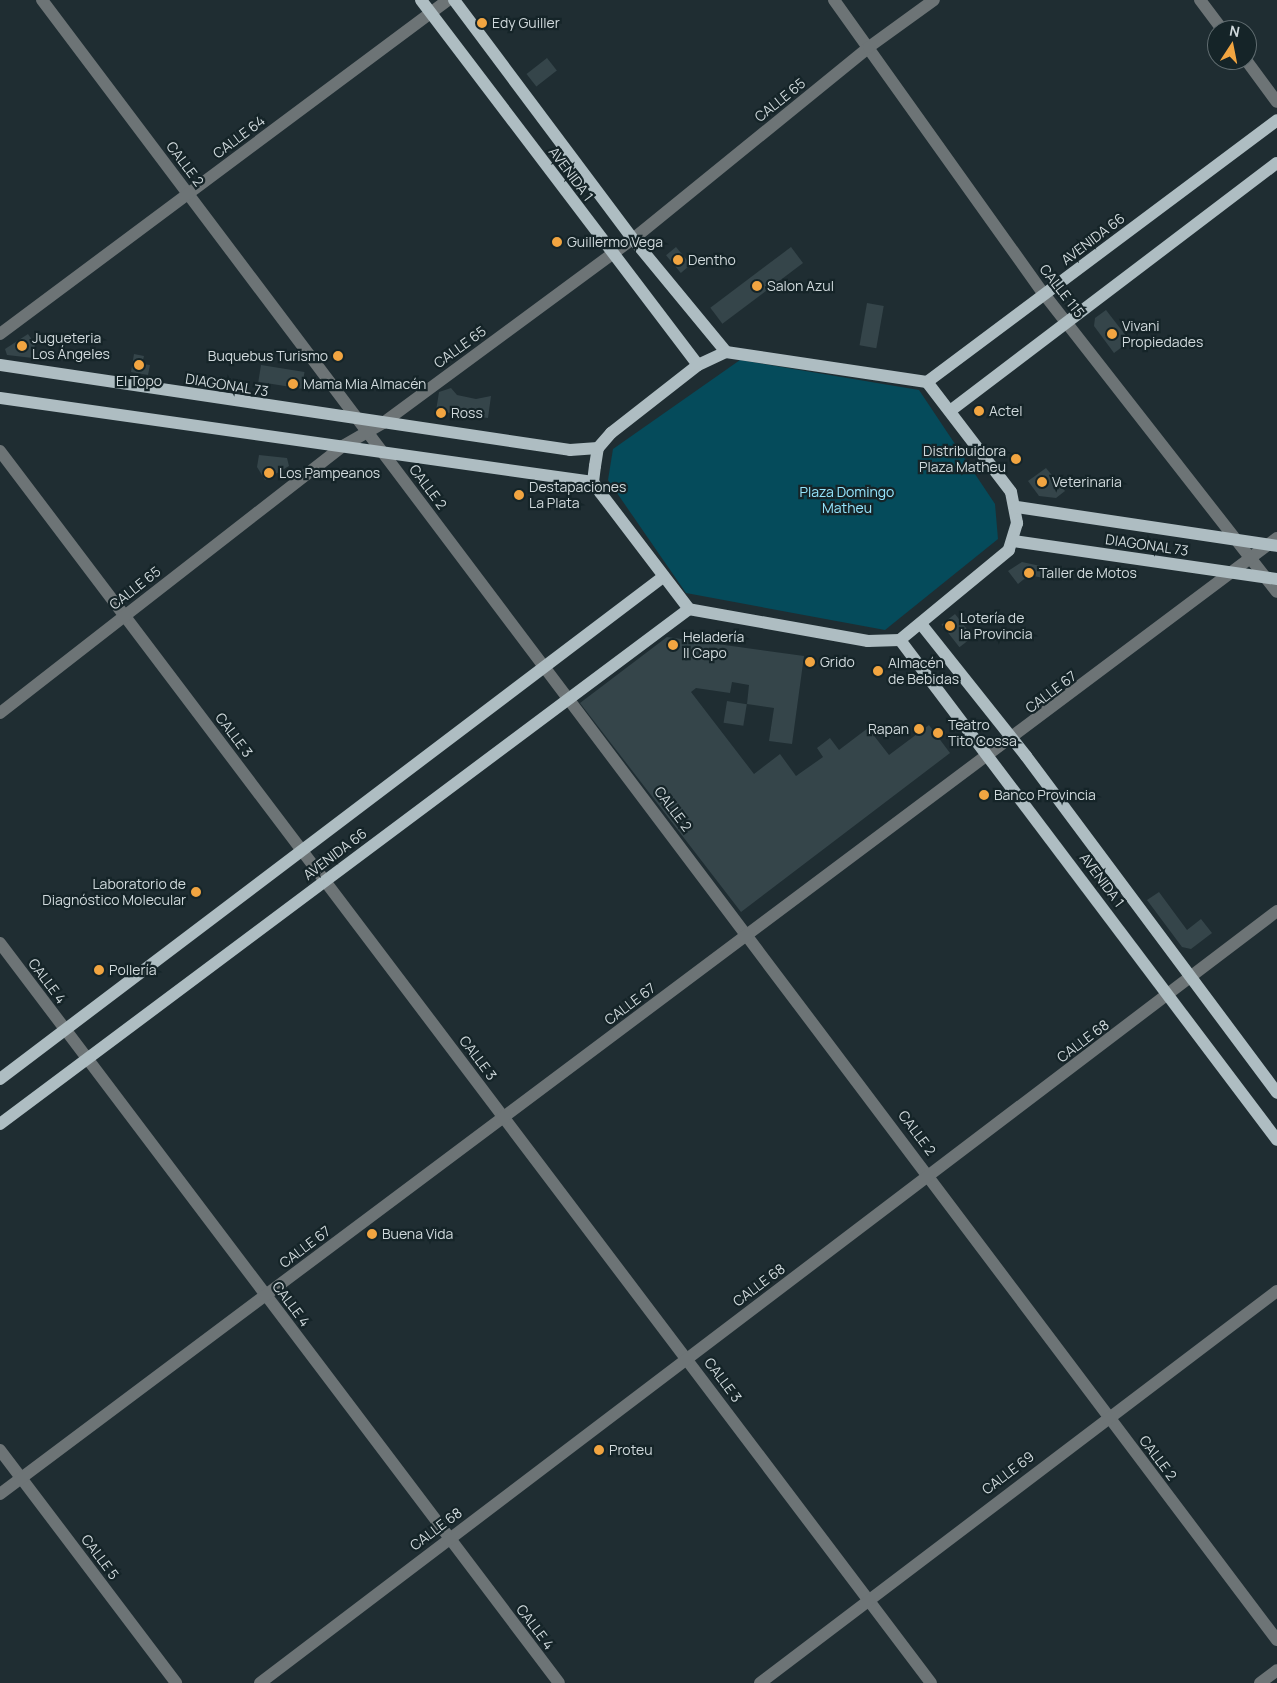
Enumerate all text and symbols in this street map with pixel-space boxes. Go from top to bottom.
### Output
place label: Edy Guiller [492,15,560,31]
marker: Edy Guiller [476,17,488,29]
north arrow [1207,20,1257,70]
text: N [1228,20,1242,41]
street label: CALLE 65 [751,74,809,126]
street label: CALLE 64 [210,112,268,162]
street label: CALLE 2 [163,138,207,190]
street label: AVENIDA 1 [545,144,597,204]
street label: AVENIDA 66 [1058,210,1128,268]
place label: Guillermo Vega [567,234,663,250]
marker: Guillermo Vega [551,236,563,248]
place label: Dentho [688,252,736,268]
marker: Dentho [672,254,684,266]
street label: CALLE 115 [1036,261,1088,321]
place label: Salon Azul [767,278,834,294]
marker: Salon Azul [751,280,763,292]
place label: Vivani Propiedades [1122,318,1203,351]
street label: CALLE 65 [431,322,489,372]
marker: Vivani Propiedades [1106,328,1118,340]
place label: Jugueteria Los Ángeles [32,330,110,362]
marker: Jugueteria Los Ángeles [16,340,28,352]
place label: Buquebus Turismo [208,348,328,364]
marker: Buquebus Turismo [332,350,344,362]
marker: El Topo [133,359,145,371]
street label: DIAGONAL 73 [184,370,270,400]
place label: El Topo [116,373,162,389]
place label: Mama Mia Almacén [303,376,426,392]
marker: Mama Mia Almacén [287,378,299,390]
place label: Actel [989,403,1022,419]
place label: Ross [451,405,483,421]
marker: Actel [973,405,985,417]
marker: Ross [435,407,447,419]
place label: Distribuidora Plaza Matheu [919,443,1006,476]
marker: Distribuidora Plaza Matheu [1010,453,1022,465]
street label: CALLE 2 [406,461,450,513]
place label: Los Pampeanos [279,465,380,481]
marker: Los Pampeanos [263,467,275,479]
place label: Veterinaria [1052,474,1122,490]
marker: Veterinaria [1036,476,1048,488]
place label: Destapaciones La Plata [529,479,626,512]
park label: Plaza Domingo Matheu [800,484,894,516]
marker: Destapaciones La Plata [513,489,525,501]
street label: DIAGONAL 73 [1104,531,1190,559]
street label: CALLE 65 [106,563,164,613]
place label: Taller de Motos [1039,565,1137,581]
marker: Taller de Motos [1023,567,1035,579]
place label: Lotería de la Provincia [960,610,1032,642]
marker: Lotería de la Provincia [944,620,956,632]
place label: Heladería Il Capo [683,629,744,662]
marker: Heladería Il Capo [667,639,679,651]
place label: Grido [820,654,855,670]
place label: Almacén de Bebidas [888,655,959,688]
marker: Grido [804,656,816,668]
marker: Almacén de Bebidas [872,665,884,677]
street label: CALLE 67 [1022,667,1080,717]
street label: CALLE 3 [212,709,256,761]
place label: Teatro Tito Cossa [948,717,1017,750]
place label: Rapan [868,721,909,737]
marker: Rapan [913,723,925,735]
marker: Teatro Tito Cossa [932,727,944,739]
street label: CALLE 2 [651,783,695,835]
place label: Banco Provincia [994,787,1096,803]
marker: Banco Provincia [978,789,990,801]
street label: AVENIDA 66 [300,825,370,883]
street label: AVENIDA 1 [1076,850,1128,910]
place label: Laboratorio de Diagnóstico Molecular [42,876,186,909]
marker: Laboratorio de Diagnóstico Molecular [190,886,202,898]
street label: CALLE 4 [25,955,69,1007]
place label: Pollería [109,962,157,978]
marker: Pollería [93,964,105,976]
street label: CALLE 67 [601,979,659,1029]
street label: CALLE 68 [1054,1016,1112,1066]
street label: CALLE 3 [456,1032,500,1084]
street label: CALLE 2 [895,1107,939,1159]
street label: CALLE 67 [276,1222,334,1272]
place label: Buena Vida [382,1226,453,1242]
marker: Buena Vida [366,1228,378,1240]
street label: CALLE 68 [730,1260,788,1310]
street label: CALLE 4 [269,1278,313,1330]
street label: CALLE 3 [701,1354,745,1406]
street label: CALLE 2 [1136,1432,1180,1484]
place label: Proteu [609,1442,652,1458]
marker: Proteu [593,1444,605,1456]
street label: CALLE 69 [979,1448,1037,1498]
street label: CALLE 68 [407,1504,465,1554]
street label: CALLE 5 [78,1531,122,1583]
street label: CALLE 4 [513,1601,557,1653]

